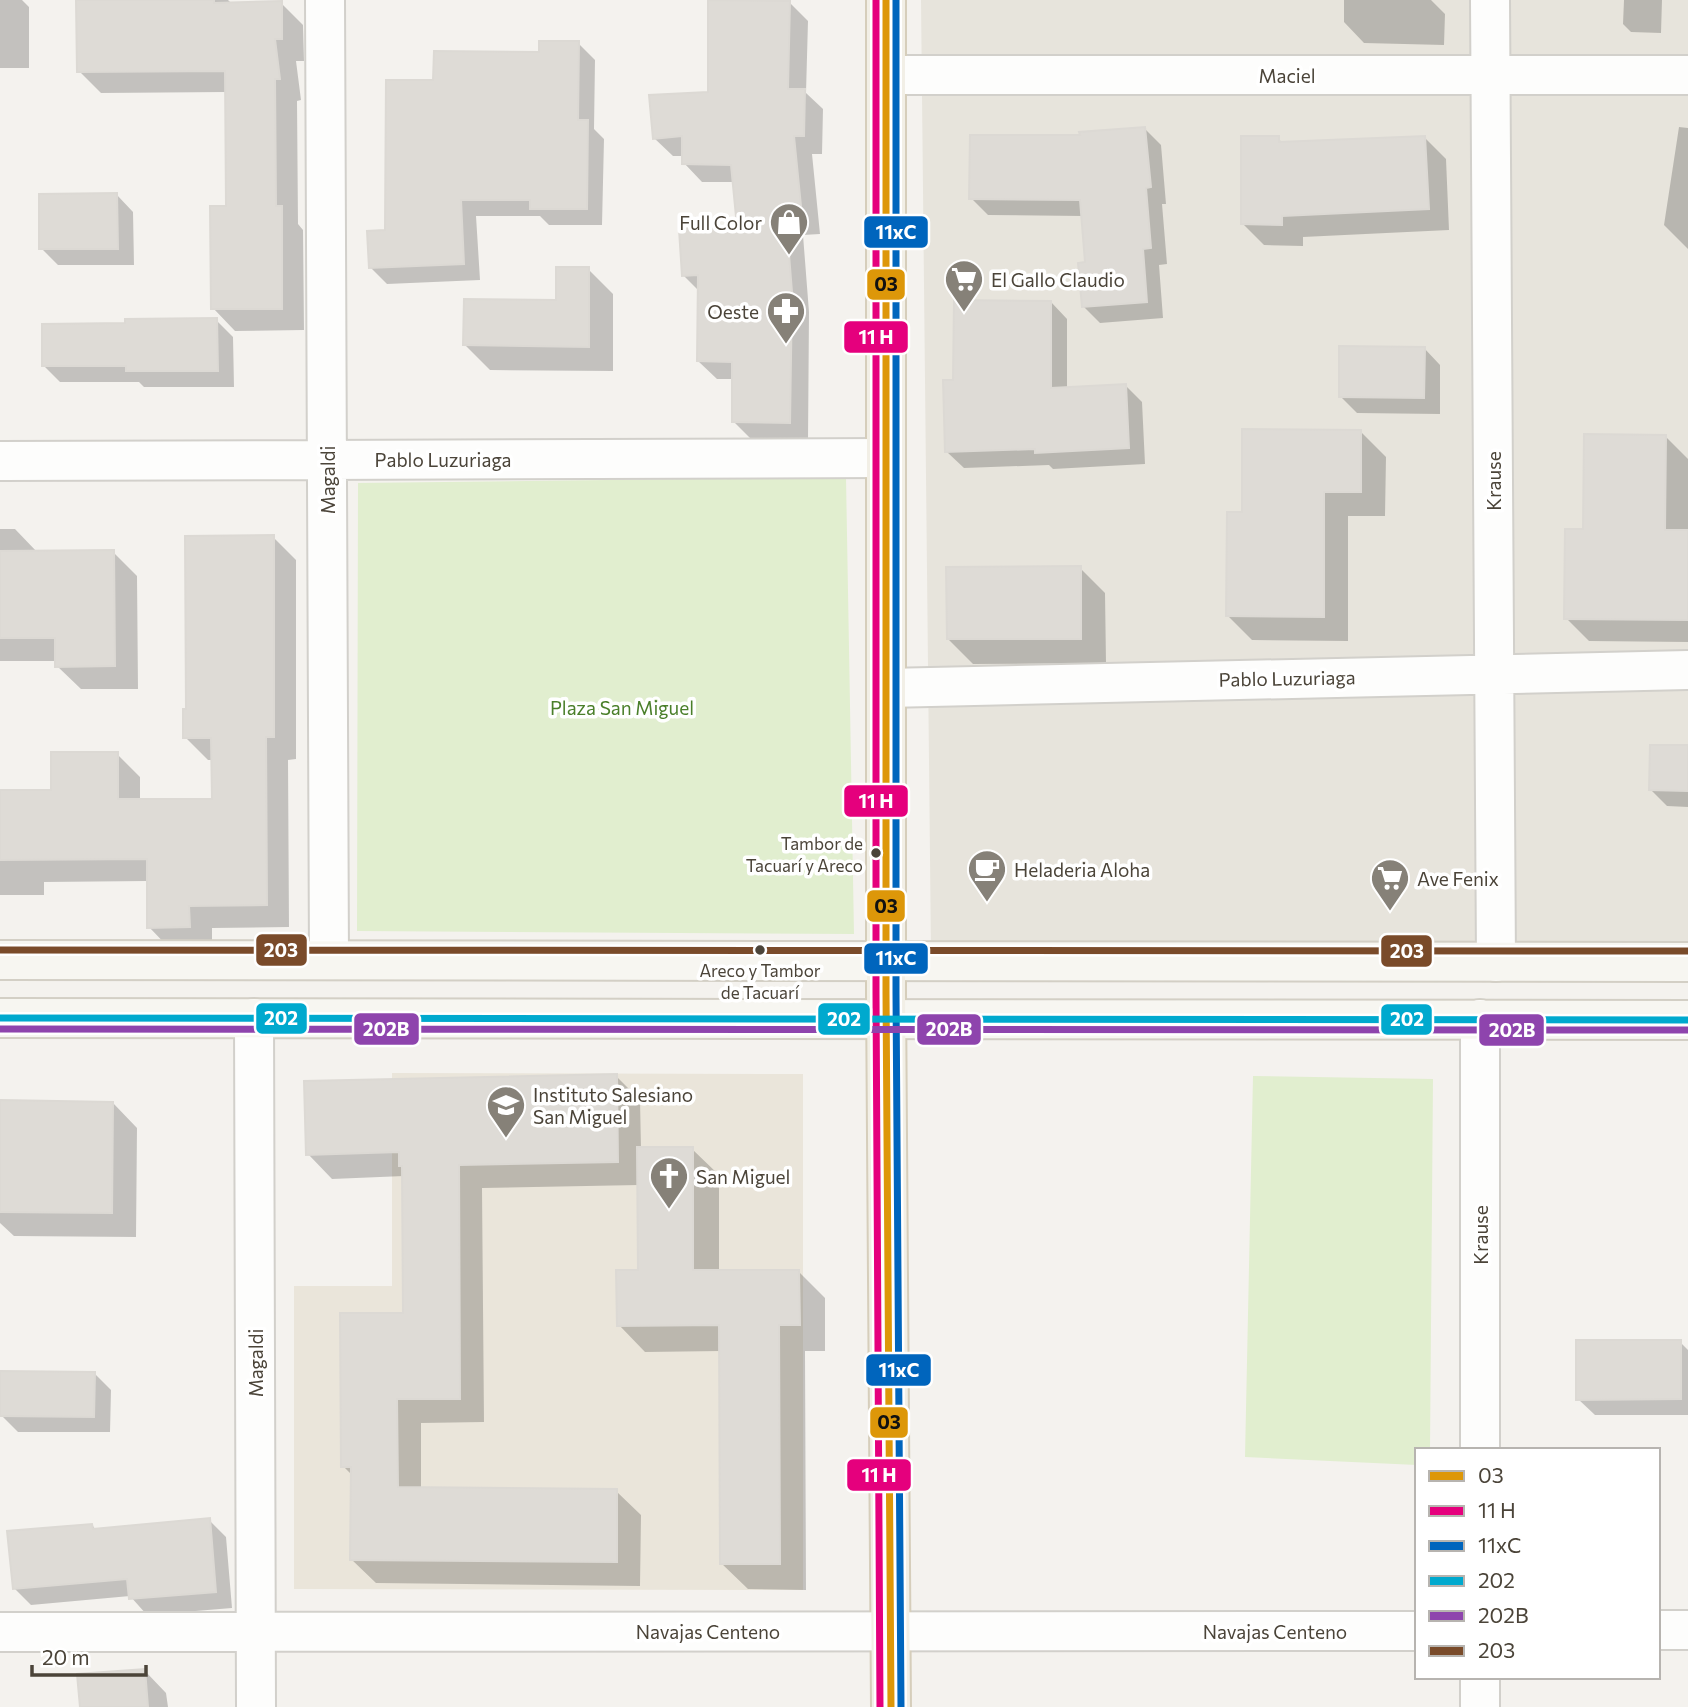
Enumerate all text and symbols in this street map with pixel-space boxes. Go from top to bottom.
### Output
street label: Maciel [1258,64,1316,87]
shop icon: Full Color [768,201,810,256]
place label: Full Color [679,211,762,234]
line badge: 11xC [863,215,929,249]
text: 11xC [876,220,916,243]
supermarket icon: El Gallo Claudio [943,258,985,313]
line badge: 03 [866,268,906,301]
place label: El Gallo Claudio [991,268,1125,291]
text: 03 [874,272,898,295]
pharmacy icon: Oeste [765,290,807,345]
place label: Oeste [707,300,759,323]
line badge: 11 H [843,320,909,354]
text: 11 H [858,325,894,348]
street label: Magaldi [316,446,339,514]
street label: Pablo Luzuriaga [375,448,511,471]
street label: Krause [1482,451,1505,511]
street label: Pablo Luzuriaga [1218,665,1356,691]
park label: Plaza San Miguel [550,696,694,719]
line badge: 11 H [843,784,909,818]
text: 11 H [858,789,894,812]
place label: Tambor de Tacuarí y Areco [746,833,863,876]
marker: Tambor de Tacuarí y Areco [869,846,883,860]
cafe icon: Heladeria Aloha [966,848,1008,903]
supermarket icon: Ave Fenix [1369,857,1411,912]
place label: Heladeria Aloha [1014,858,1150,881]
place label: Ave Fenix [1417,867,1499,890]
line badge: 03 [866,889,906,923]
text: 03 [874,894,898,917]
line badge: 203 [255,933,308,967]
line badge: 203 [1380,934,1433,968]
text: 203 [264,938,298,961]
text: 203 [1390,939,1424,962]
line badge: 11xC [863,942,929,975]
marker: Areco y Tambor de Tacuarí [753,943,767,957]
text: 11xC [876,946,916,969]
place label: Areco y Tambor de Tacuarí [699,960,821,1003]
line badge: 202 [255,1002,308,1035]
line badge: 202 [817,1002,871,1036]
line badge: 202 [1380,1003,1433,1036]
text: 202 [264,1006,298,1029]
text: 202 [827,1007,861,1030]
text: 202 [1390,1007,1424,1030]
line badge: 202B [353,1012,420,1046]
line badge: 202B [916,1013,982,1046]
line badge: 202B [1478,1013,1545,1047]
text: 202B [363,1017,409,1040]
text: 202B [926,1017,972,1040]
text: 202B [1489,1018,1535,1041]
place label: Instituto Salesiano San Miguel [533,1083,693,1128]
school or university icon: Instituto Salesiano San Miguel [485,1084,527,1139]
church icon: San Miguel [648,1155,690,1210]
place label: San Miguel [696,1165,790,1188]
street label: Krause [1469,1205,1492,1265]
street label: Magaldi [244,1329,267,1397]
line badge: 11xC [865,1353,932,1387]
text: 11xC [879,1358,919,1381]
line badge: 03 [869,1406,909,1439]
text: 03 [877,1410,901,1433]
legend [1415,1448,1660,1679]
line badge: 11 H [846,1458,912,1492]
text: 03 [1478,1462,1504,1487]
text: 11 H [861,1463,897,1486]
text: 11 H [1478,1497,1516,1522]
text: 11xC [1478,1532,1521,1557]
text: 202 [1478,1567,1515,1592]
text: 202B [1478,1602,1528,1627]
street label: Navajas Centeno [636,1620,780,1643]
street label: Navajas Centeno [1203,1620,1347,1643]
scale bar [32,1634,145,1678]
text: 203 [1478,1637,1515,1662]
text: 20 m [42,1644,90,1669]

